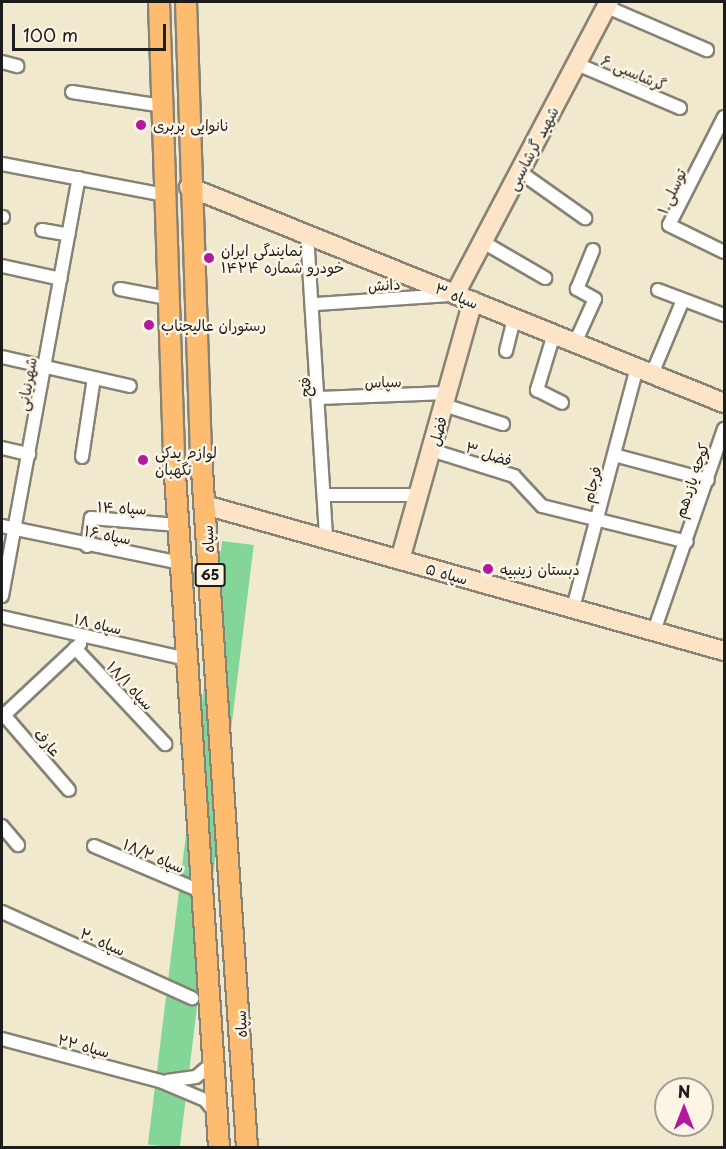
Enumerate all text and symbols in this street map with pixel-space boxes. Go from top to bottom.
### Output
scale bar [15,12,170,50]
text: 100 m [23,21,78,48]
street label: گرشاسبی ۶ [599,50,669,94]
street label: شهید گرشاسبی [502,103,562,193]
place label: نانوایی بربری [153,116,229,134]
marker: نانوایی بربری [134,118,148,132]
street label: توسلی ۱ [653,165,689,217]
place label: نمایندگی ایران خودرو شماره ۱۴۲۴ [221,240,344,275]
marker: نمایندگی ایران خودرو شماره ۱۴۲۴ [202,251,216,265]
street label: دانش [367,274,401,294]
street label: سپاه ۳ [433,278,481,312]
place label: رستوران عالیجناب [161,316,266,334]
marker: رستوران عالیجناب [142,318,156,332]
street label: شهرنیانی [12,356,40,412]
street label: سپاس [364,371,402,391]
street label: فتح [294,377,314,397]
street label: فضل [424,414,450,448]
street label: فضل ۳ [464,437,514,469]
street label: کوچه یازدهم [670,440,712,520]
place label: لوازم یدکی نگهبان [155,442,217,477]
marker: لوازم یدکی نگهبان [136,453,150,467]
street label: فرجام [578,464,604,504]
street label: سپاه ۱۴ [97,497,147,517]
street label: سپاه ۱۶ [83,521,133,547]
street label: سپاه [197,525,217,553]
street label: سپاه ۵ [424,558,470,588]
place label: دبستان زینبیه [500,560,580,578]
marker: دبستان زینبیه [481,562,495,576]
road number: 65 [194,564,226,586]
street label: سپاه ۱۸ [72,609,124,637]
street label: سپاه ۱۸/۱ [104,657,158,713]
street label: عارف [31,724,65,760]
street label: سپاه ۱۸/۲ [121,834,187,876]
street label: سپاه ۲۰ [78,923,128,959]
street label: سپاه [230,1010,250,1038]
street label: سپاه ۲۲ [56,1029,112,1061]
north arrow [654,1077,714,1137]
text: N [678,1079,690,1103]

